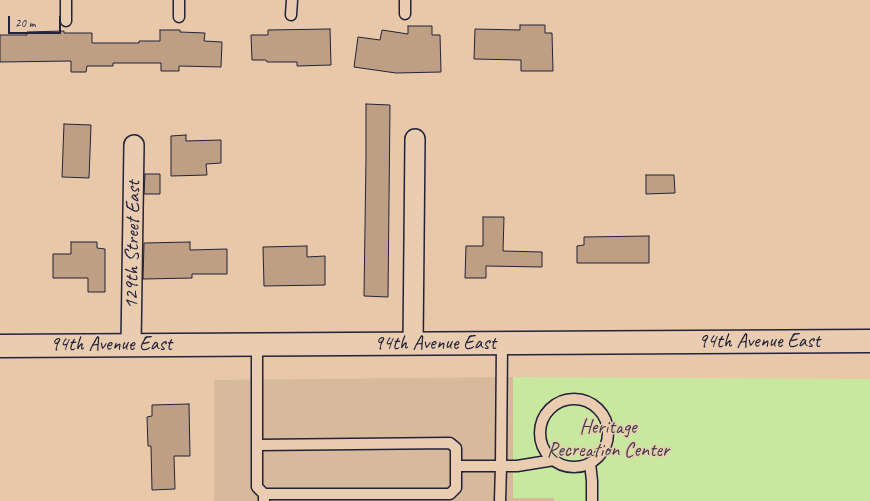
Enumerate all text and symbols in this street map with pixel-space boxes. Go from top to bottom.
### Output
scale bar [10,8,63,34]
text: 20 m [15,15,35,31]
street label: 129th Street East [120,180,146,310]
street label: 94th Avenue East [698,330,820,354]
street label: 94th Avenue East [374,332,496,356]
street label: 94th Avenue East [50,333,172,357]
park label: Heritage Recreation Center [547,416,669,463]

